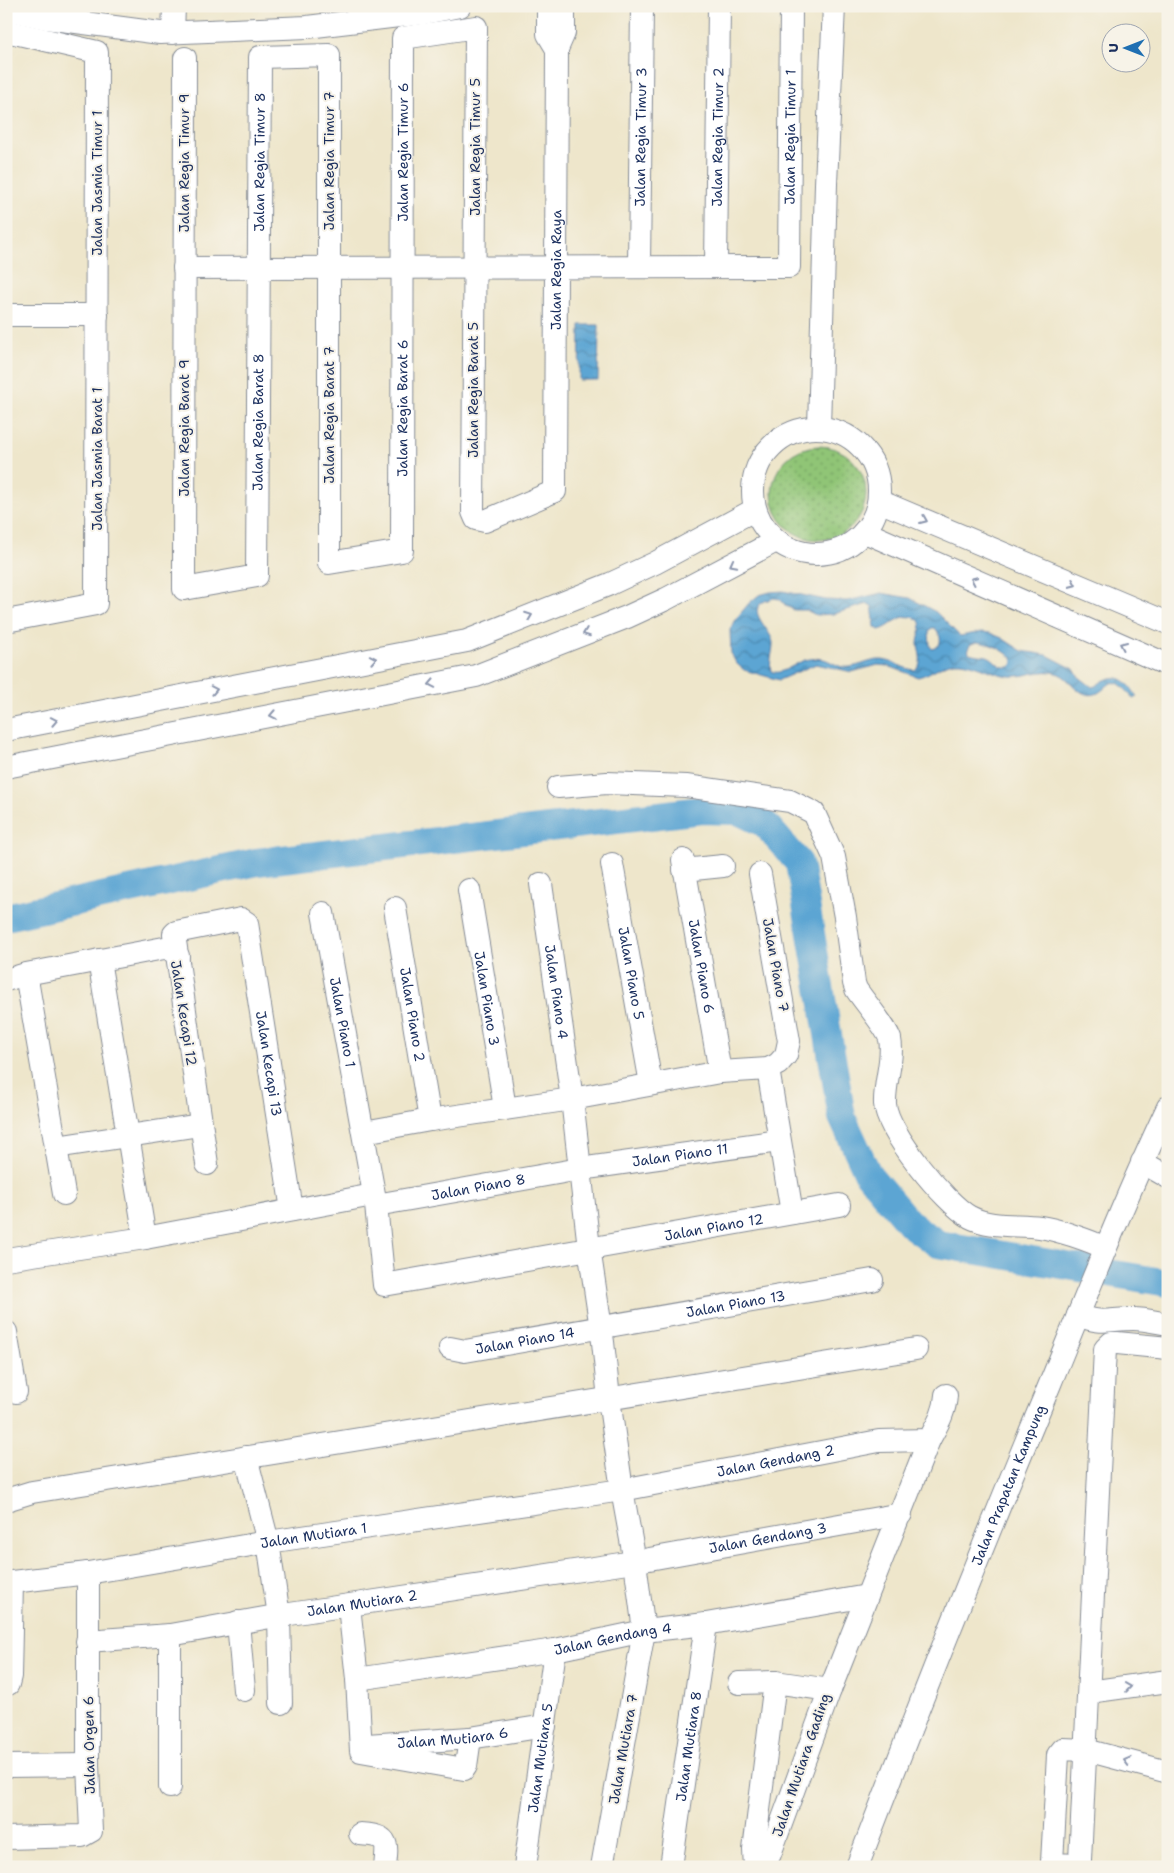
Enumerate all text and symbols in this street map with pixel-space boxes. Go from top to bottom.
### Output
north arrow [1102,22,1152,72]
text: U [1104,43,1122,53]
street label: Jalan Regia Timur 3 [631,67,650,207]
street label: Jalan Regia Timur 2 [708,67,727,207]
street label: Jalan Regia Timur 1 [780,69,800,205]
street label: Jalan Regia Timur 5 [466,78,484,216]
street label: Jalan Regia Timur 6 [394,82,412,222]
street label: Jalan Regia Timur 7 [320,91,338,231]
street label: Jalan Regia Timur 8 [250,92,269,232]
street label: Jalan Regia Timur 9 [175,93,193,233]
street label: Jalan Jasmia Timur 1 [88,110,106,256]
street label: Jalan Regia Raya [547,209,565,330]
street label: Jalan Regia Barat 5 [464,322,482,458]
street label: Jalan Regia Barat 6 [393,339,411,477]
street label: Jalan Regia Barat 7 [320,346,338,484]
street label: Jalan Regia Barat 8 [248,353,267,491]
street label: Jalan Regia Barat 9 [175,359,193,497]
street label: Jalan Jasmia Barat 1 [88,387,106,531]
one-way arrow [919,514,928,525]
one-way arrow [729,557,738,567]
one-way arrow [970,576,979,586]
one-way arrow [1069,578,1077,588]
one-way arrow [524,612,533,622]
one-way arrow [582,627,591,637]
one-way arrow [1119,641,1128,652]
one-way arrow [369,654,378,665]
one-way arrow [428,679,437,689]
one-way arrow [209,685,218,695]
one-way arrow [268,710,277,720]
one-way arrow [50,716,59,726]
street label: Jalan Piano 7 [759,917,793,1013]
street label: Jalan Piano 6 [685,918,719,1015]
street label: Jalan Piano 5 [614,925,648,1021]
street label: Jalan Piano 4 [541,943,572,1040]
street label: Jalan Piano 3 [470,950,504,1047]
street label: Jalan Kecapi 12 [167,959,201,1067]
street label: Jalan Piano 2 [396,966,429,1063]
street label: Jalan Piano 1 [326,976,360,1069]
street label: Jalan Kecapi 13 [252,1010,286,1118]
street label: Jalan Piano 11 [631,1139,729,1171]
street label: Jalan Piano 8 [430,1170,527,1204]
street label: Jalan Piano 12 [663,1209,765,1245]
street label: Jalan Piano 13 [685,1286,787,1321]
street label: Jalan Piano 14 [474,1323,576,1358]
street label: Jalan Prapatan Kampung [967,1402,1049,1568]
street label: Jalan Gendang 2 [715,1441,836,1481]
street label: Jalan Gendang 3 [708,1518,828,1557]
street label: Jalan Mutiara 1 [259,1519,368,1552]
street label: Jalan Mutiara 2 [306,1586,419,1620]
street label: Jalan Gendang 4 [552,1619,673,1659]
one-way arrow [1124,1682,1133,1692]
street label: Jalan Mutiara 8 [672,1690,705,1803]
street label: Jalan Mutiara Gading [768,1691,834,1839]
street label: Jalan Mutiara 7 [604,1693,642,1805]
street label: Jalan Orgen 6 [79,1696,99,1794]
street label: Jalan Mutiara 5 [524,1702,557,1814]
street label: Jalan Mutiara 6 [397,1723,510,1752]
one-way arrow [1123,1757,1131,1767]

